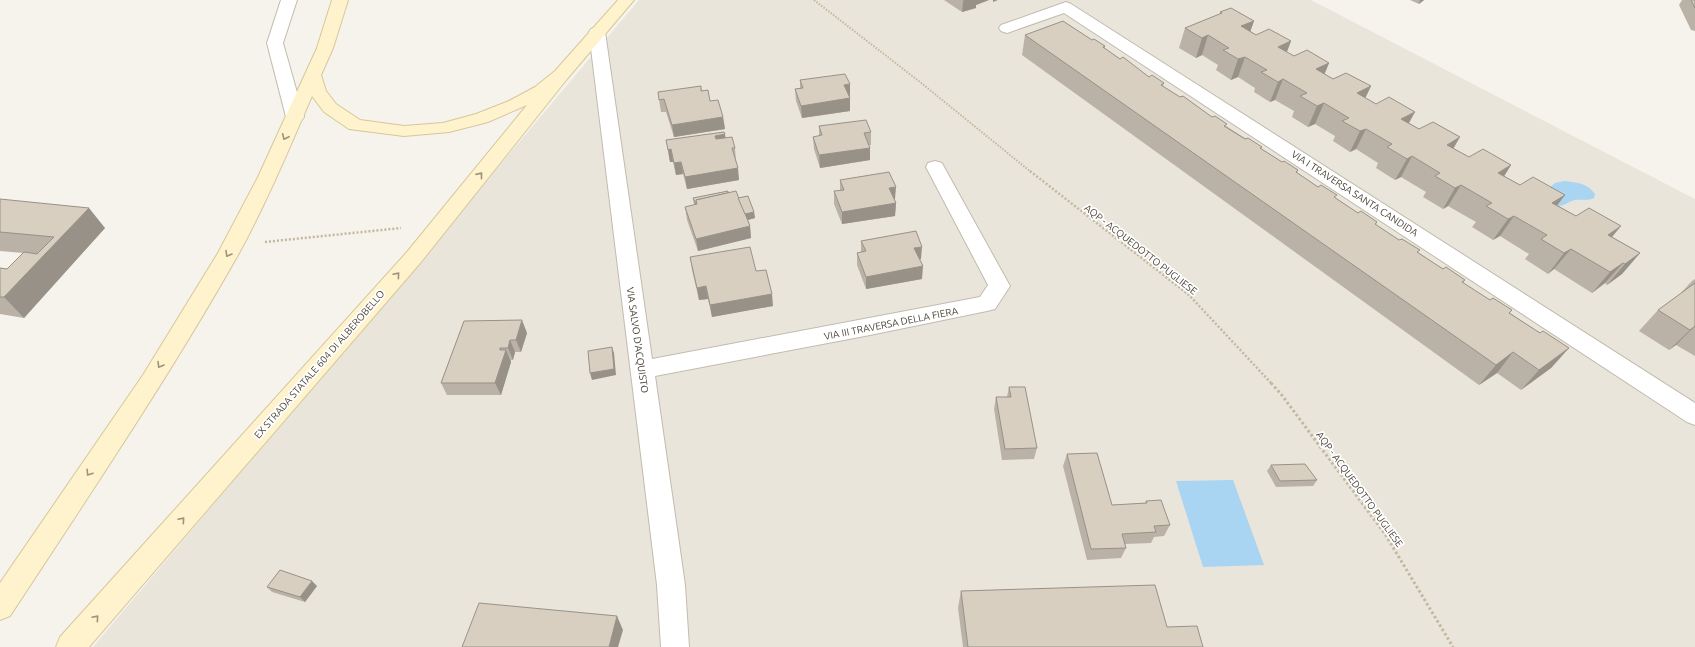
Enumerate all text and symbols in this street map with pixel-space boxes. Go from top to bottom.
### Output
one-way arrow [282,133,290,140]
street label: VIA I TRAVERSA SANTA CANDIDA [1289,148,1420,239]
one-way arrow [475,173,482,180]
street label: AQP - ACQUEDOTTO PUGLIESE [1082,202,1199,297]
one-way arrow [226,250,233,257]
one-way arrow [393,273,400,280]
street label: VIA SALVO D'ACQUISTO [625,287,650,394]
street label: EX STRADA STATALE 604 DI ALBEROBELLO [252,288,387,441]
street label: VIA III TRAVERSA DELLA FIERA [823,305,960,342]
one-way arrow [158,361,165,368]
street label: AQP - ACQUEDOTTO PUGLIESE [1314,430,1405,549]
one-way arrow [87,469,94,476]
one-way arrow [177,517,184,525]
one-way arrow [91,615,98,622]

